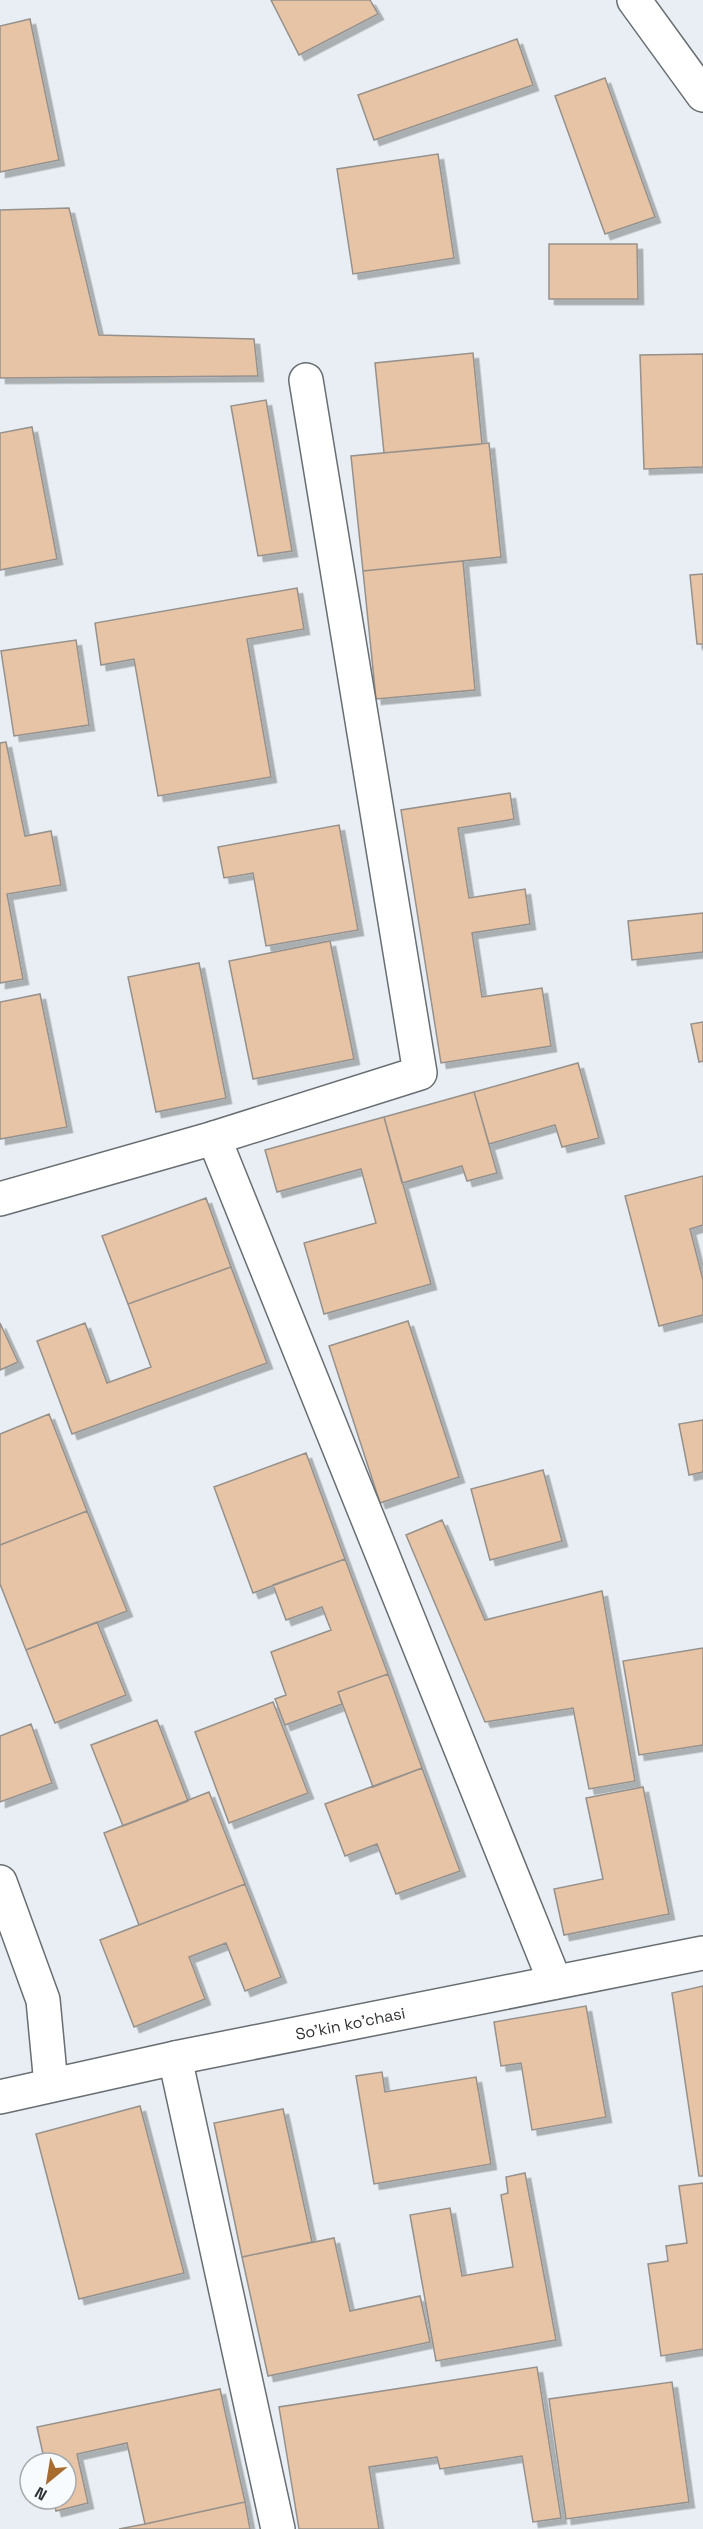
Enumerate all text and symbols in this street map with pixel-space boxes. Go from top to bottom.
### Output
street label: So'kin ko'chasi [294,2002,407,2045]
north arrow [18,2451,78,2511]
text: N [31,2482,51,2505]

